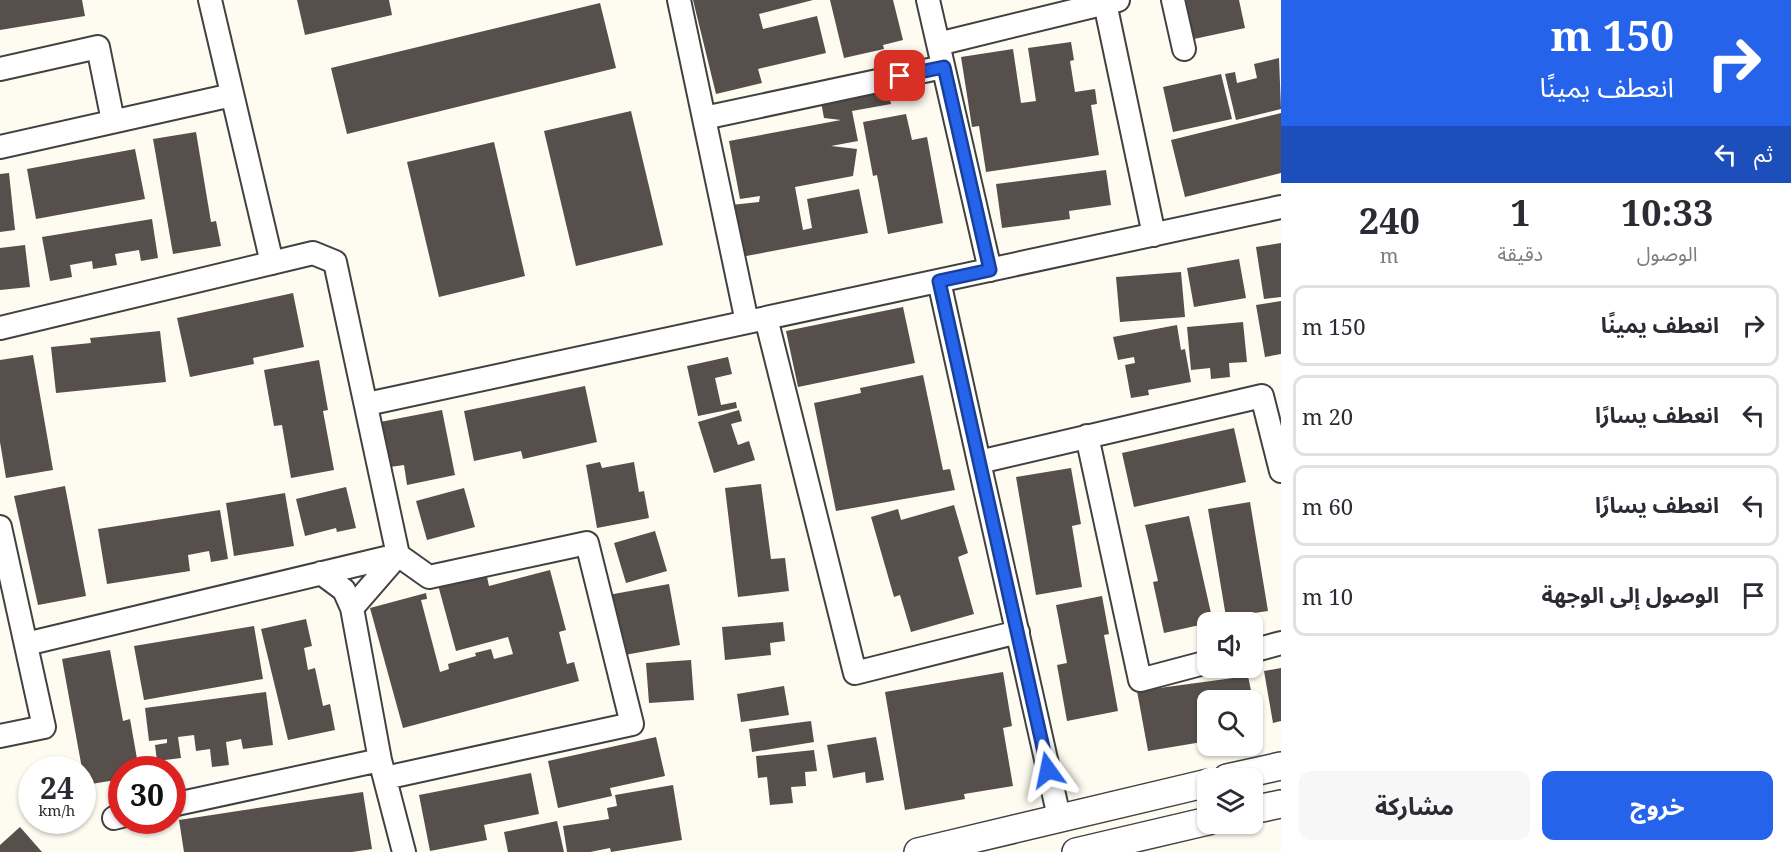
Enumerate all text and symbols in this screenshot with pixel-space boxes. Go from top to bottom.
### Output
text: 150 m [1550,6,1674,63]
icon: right [1695,24,1773,102]
pin [874,50,925,101]
icon: arrive [883,59,916,92]
text: انعطف يمينًا [1540,68,1674,105]
icon: left [1709,138,1742,171]
text: ثم [1754,138,1773,168]
text: 1 [1510,188,1531,237]
text: 10:33 [1621,188,1713,237]
text: 240 [1359,196,1420,245]
text: دقيقة [1498,240,1543,267]
text: الوصول [1637,240,1697,267]
text: m [1380,242,1399,269]
text: انعطف يمينًا [1601,309,1719,339]
icon: right [1737,309,1770,342]
text: 150 m [1302,311,1365,341]
text: انعطف يسارًا [1595,399,1719,429]
icon: left [1737,399,1770,432]
text: 20 m [1302,401,1353,431]
text: انعطف يسارًا [1595,489,1719,519]
icon: left [1737,489,1770,522]
text: 60 m [1302,491,1353,521]
text: الوصول إلى الوجهة [1541,579,1719,609]
icon: arrive [1737,579,1770,612]
text: 10 m [1302,581,1353,611]
map controls [1197,612,1263,834]
button: sound [1197,612,1263,678]
button: search [1197,690,1263,756]
position arrow [1016,738,1080,802]
speed limit sign: 30 [108,756,186,834]
text: 24 [40,767,74,808]
button: layers [1197,768,1263,834]
button: مشاركة [1299,771,1530,840]
button: خروج [1542,771,1773,840]
text: km/h [39,800,75,820]

